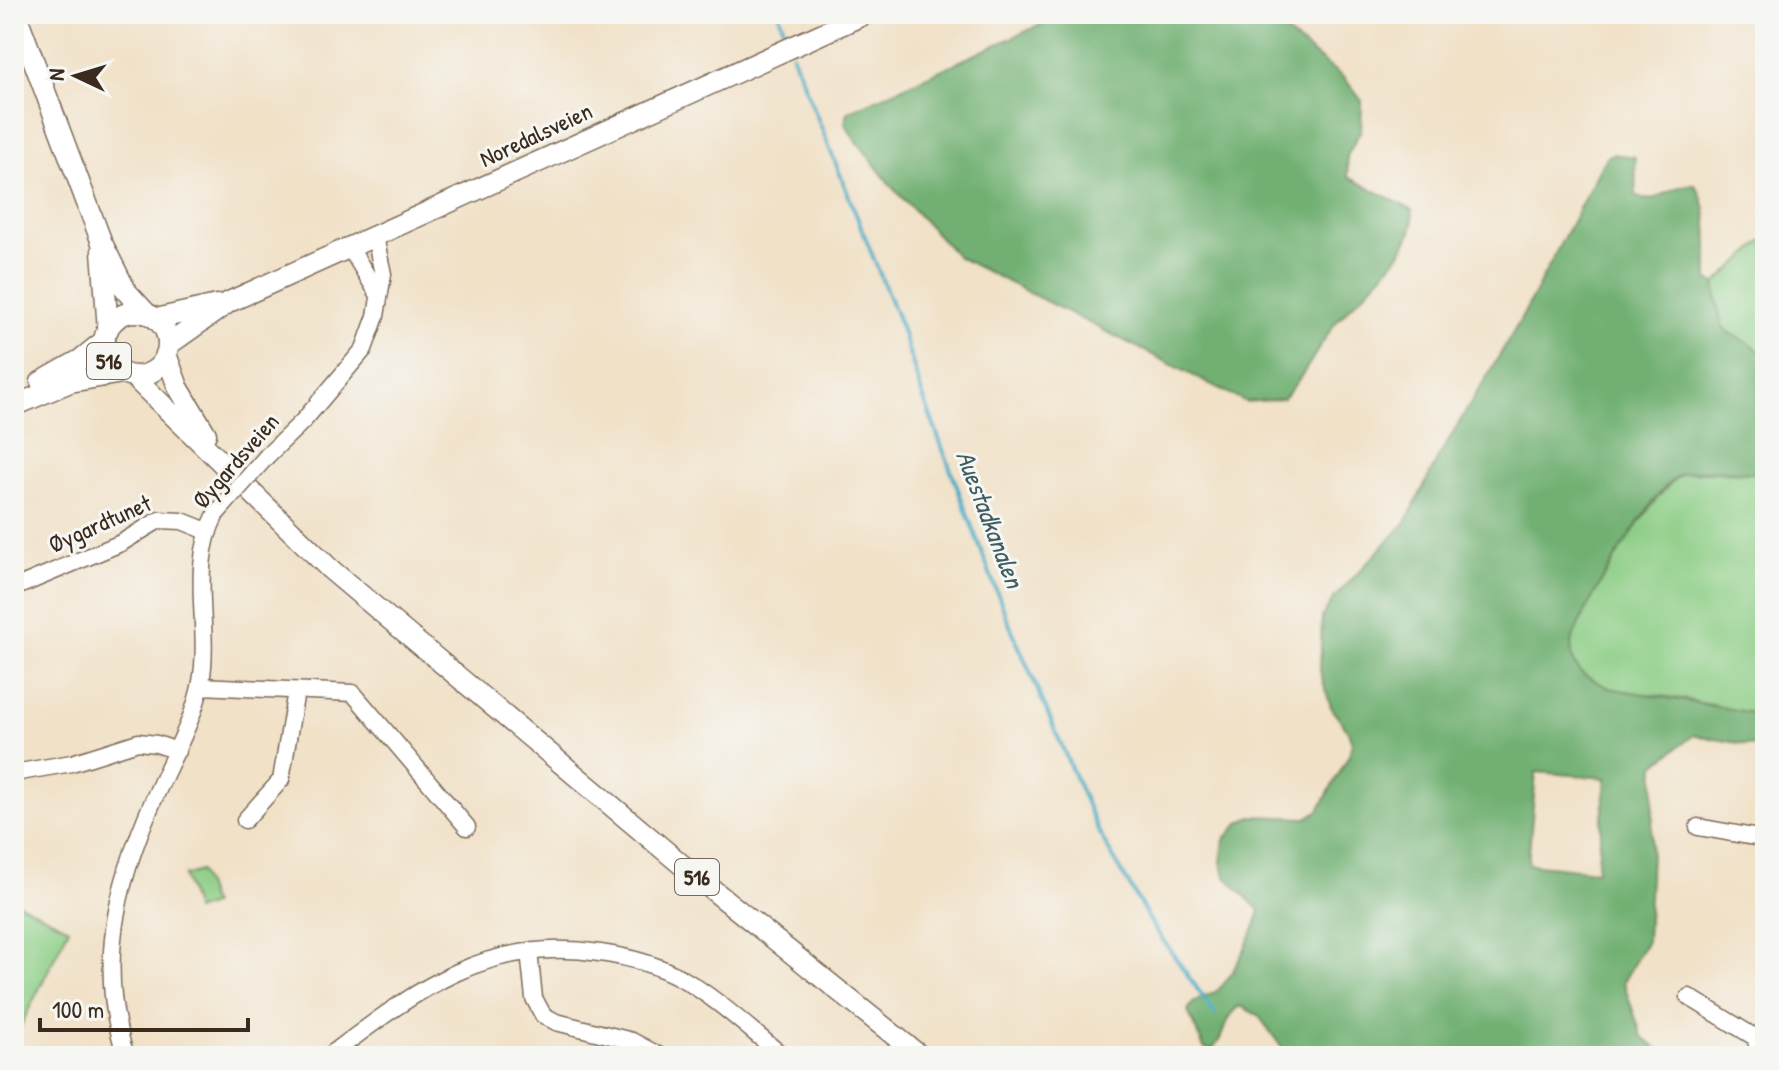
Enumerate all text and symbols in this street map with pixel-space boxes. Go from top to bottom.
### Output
north arrow [36,36,116,116]
text: N [41,67,71,81]
street label: Noredalsveien [474,94,597,174]
road number: 516 [87,343,131,379]
street label: Øygardsveien [185,406,286,515]
water label: Auestadkanalen [948,445,1034,595]
street label: Øygardtunet [43,486,157,560]
road number: 516 [675,859,719,895]
scale bar [40,982,248,1032]
text: 100 m [52,993,104,1025]

